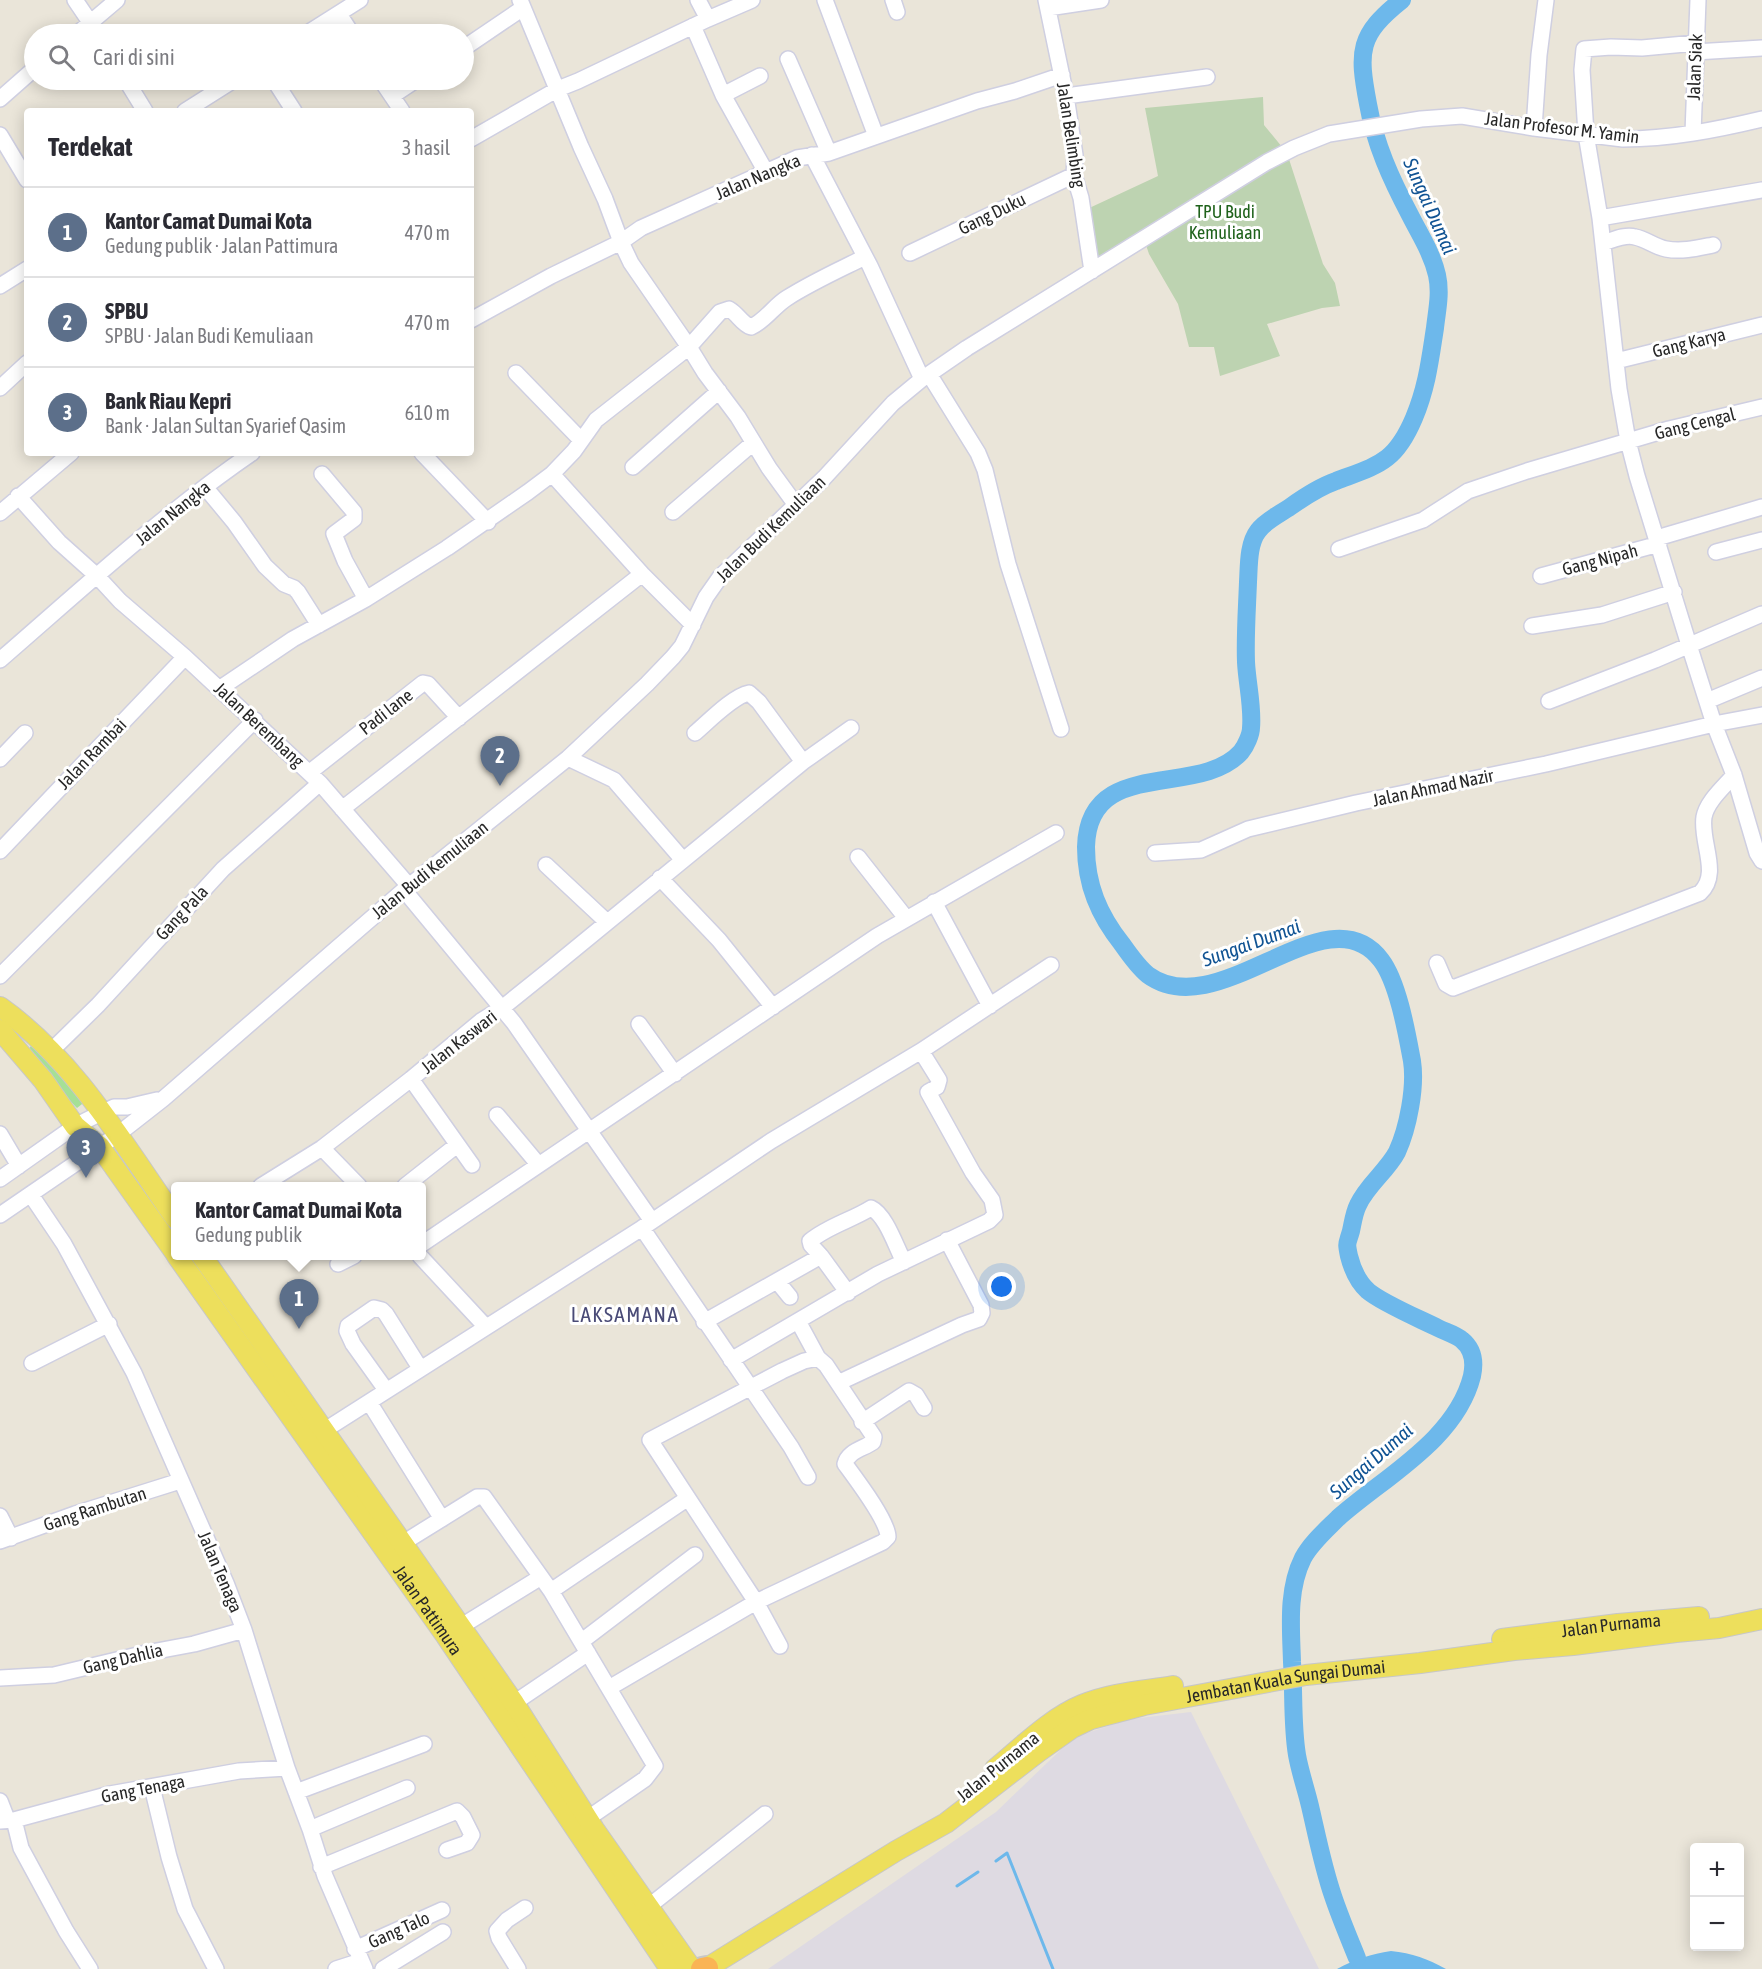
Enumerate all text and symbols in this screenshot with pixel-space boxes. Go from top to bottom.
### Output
search box [24,24,474,90]
street label: Jalan Siak [1683,33,1706,101]
icon: search [45,41,78,74]
text: Cari di sini [93,44,175,70]
street label: Jalan Belimbing [1053,81,1090,189]
street label: Jalan Profesor M. Yamin [1484,108,1641,147]
text: Terdekat [48,132,132,162]
text: 3 hasil [402,136,450,159]
street label: Jalan Nangka [712,149,803,204]
water label: Sungai Dumai [1399,153,1462,258]
street label: Gang Duku [955,188,1029,239]
park label: TPU Budi Kemuliaan [1189,201,1261,243]
text: Kantor Camat Dumai Kota [105,208,312,234]
text: 1 [63,221,72,244]
text: 470 m [405,221,450,244]
text: Gedung publik · Jalan Pattimura [105,234,338,257]
text: SPBU [105,298,148,324]
text: 2 [63,311,72,334]
text: 470 m [405,311,450,334]
street label: Gang Karya [1650,323,1728,362]
text: SPBU · Jalan Budi Kemuliaan [105,324,314,347]
text: Bank Riau Kepri [105,388,231,414]
text: 3 [63,401,72,424]
text: 610 m [405,401,450,424]
street label: Gang Cengal [1652,403,1738,444]
text: Bank · Jalan Sultan Syarief Qasim [105,414,346,437]
street label: Jalan Budi Kemuliaan [712,471,830,586]
street label: Jalan Nangka [131,476,214,549]
street label: Gang Nipah [1560,539,1640,580]
street label: Jalan Berembang [210,678,309,772]
street label: Padi lane [355,684,417,739]
street label: Jalan Rambai [53,714,130,793]
pin: 2 [480,736,520,786]
street label: Jalan Ahmad Nazir [1370,764,1496,811]
street label: Jalan Budi Kemuliaan [367,816,492,923]
street label: Gang Pala [151,881,212,944]
water label: Sungai Dumai [1198,914,1303,971]
street label: Jalan Kaswari [417,1006,501,1078]
pin: 3 [66,1128,106,1178]
popup [171,1182,426,1260]
text: Kantor Camat Dumai Kota [195,1197,402,1223]
text: Gedung publik [195,1223,302,1246]
your location [987,1272,1016,1301]
pin: 1 [280,1280,318,1329]
district label: LAKSAMANA [571,1302,679,1326]
water label: Sungai Dumai [1324,1418,1417,1504]
street label: Gang Rambutan [41,1482,149,1535]
street label: Jalan Tenaga [194,1528,247,1616]
street label: Jalan Pattimura [389,1561,467,1659]
street label: Jalan Purnama [1560,1609,1662,1641]
street label: Gang Dahlia [81,1639,165,1678]
street label: Jembatan Kuala Sungai Dumai [1184,1656,1386,1707]
street label: Jalan Purnama [952,1727,1043,1806]
street label: Gang Tenaga [99,1770,186,1807]
map controls [1690,1843,1744,1951]
button: + [1690,1843,1744,1897]
button: − [1690,1897,1744,1951]
street label: Gang Talo [365,1907,433,1952]

